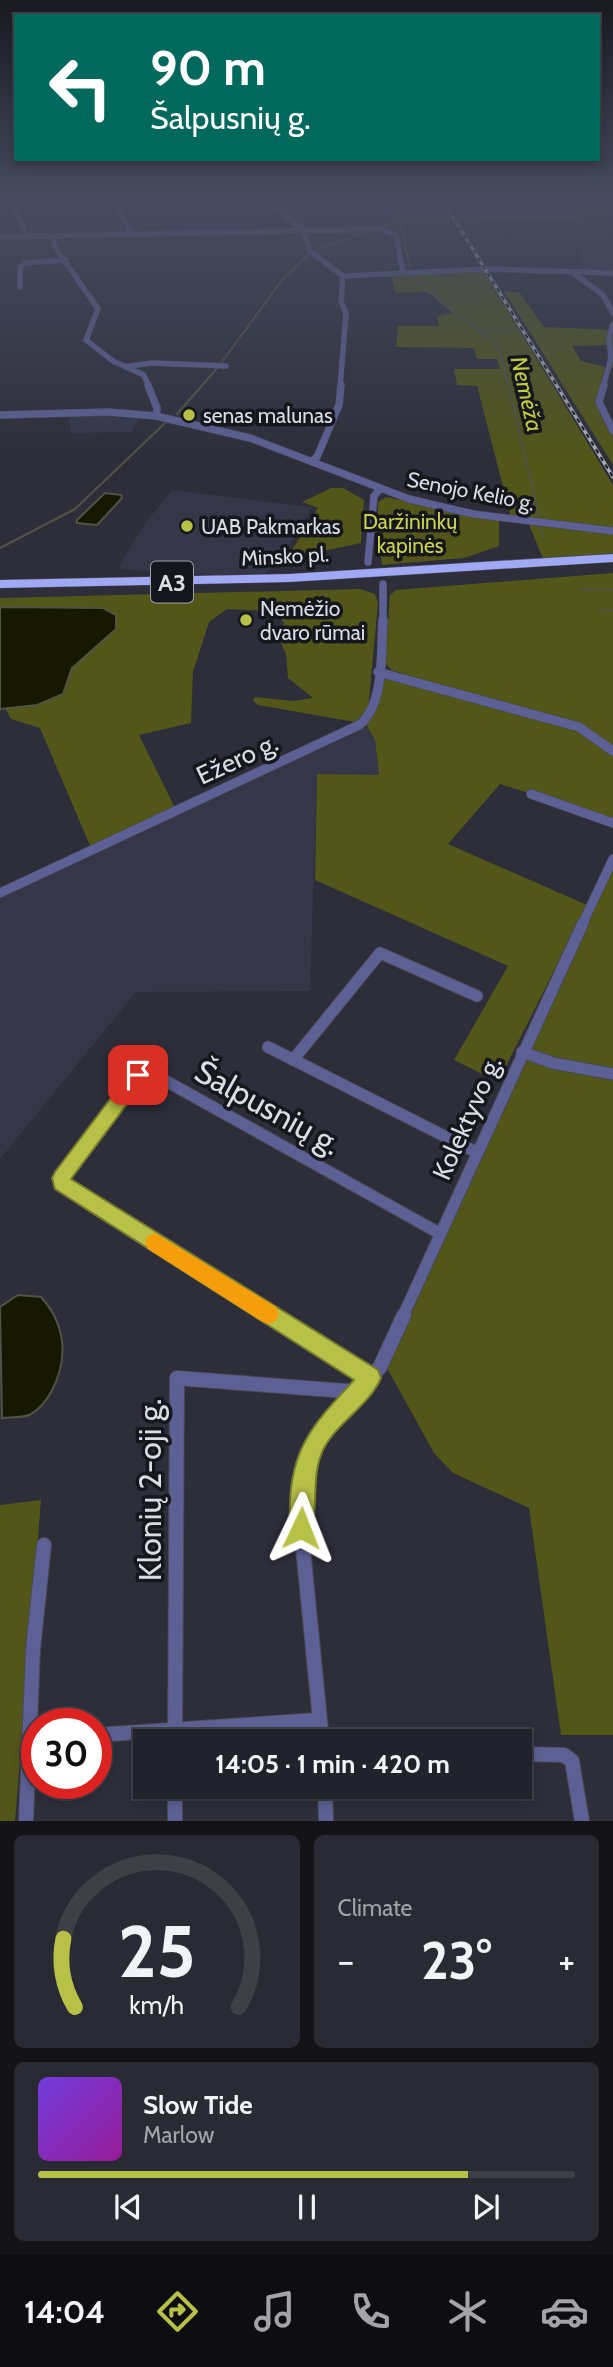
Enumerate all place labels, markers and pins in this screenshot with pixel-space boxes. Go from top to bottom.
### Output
place label: senas malunas [203,403,333,428]
marker: senas malunas [181,407,197,423]
place label: UAB Pakmarkas [201,514,341,539]
marker: UAB Pakmarkas [179,518,195,534]
place label: Nemėžio dvaro rūmai [260,596,365,645]
marker: Nemėžio dvaro rūmai [238,612,254,628]
pin [108,1045,168,1105]

